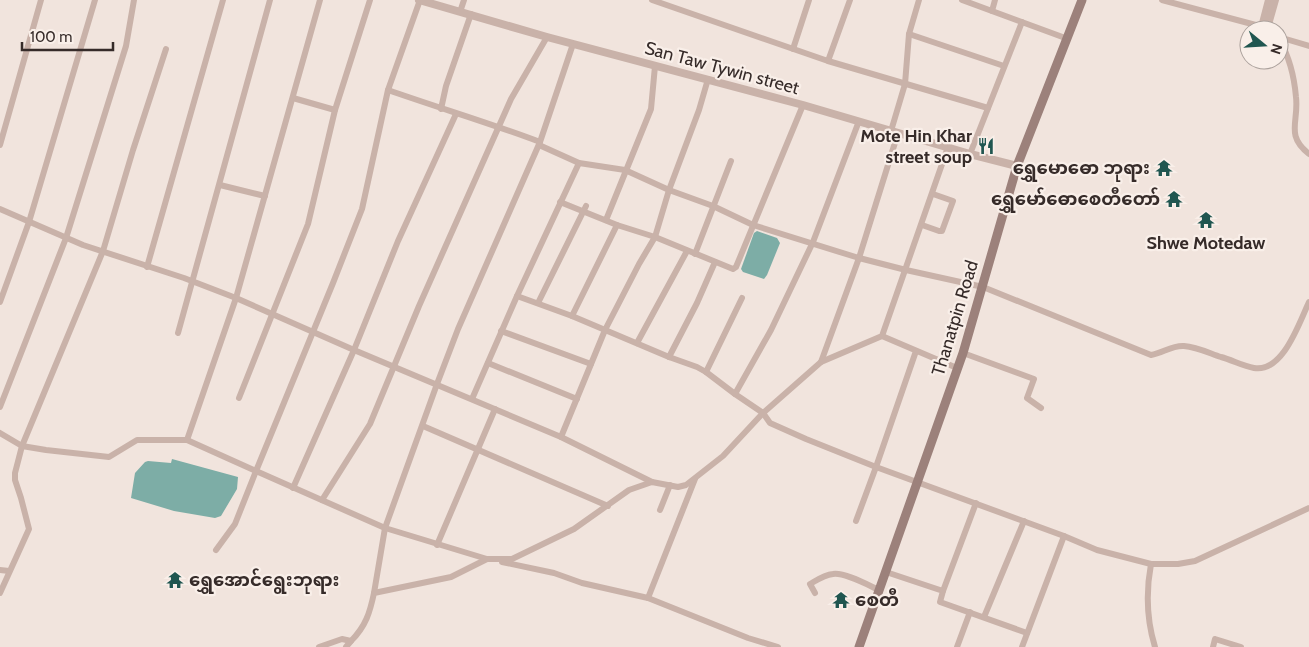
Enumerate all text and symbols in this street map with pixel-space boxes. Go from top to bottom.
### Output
scale bar [22,20,114,52]
north arrow [1239,20,1289,70]
text: 100 m [30,28,72,46]
street label: San Taw Tywin street [642,37,802,99]
text: N [1266,42,1286,57]
place label: Mote Hin Khar street soup [860,125,972,168]
restaurant icon: Mote Hin Khar street soup [976,136,996,156]
place label: ရွှေမောဓော ဘုရား [1013,157,1150,182]
temple icon: ရွှေမောဓော ဘုရား [1154,158,1174,178]
place label: ရွှေမော်ဓောစေတီတော် [991,187,1160,213]
temple icon: ရွှေမော်ဓောစေတီတော် [1164,189,1184,209]
temple icon: Shwe Motedaw [1196,210,1216,230]
place label: Shwe Motedaw [1147,232,1265,254]
street label: Thanatpin Road [927,258,983,378]
place label: ရွှေအောင်ရွေးဘုရား [189,568,339,594]
temple icon: ရွှေအောင်ရွေးဘုရား [165,570,185,590]
place label: စေတီ [855,588,899,611]
temple icon: စေတီ [831,590,851,610]

